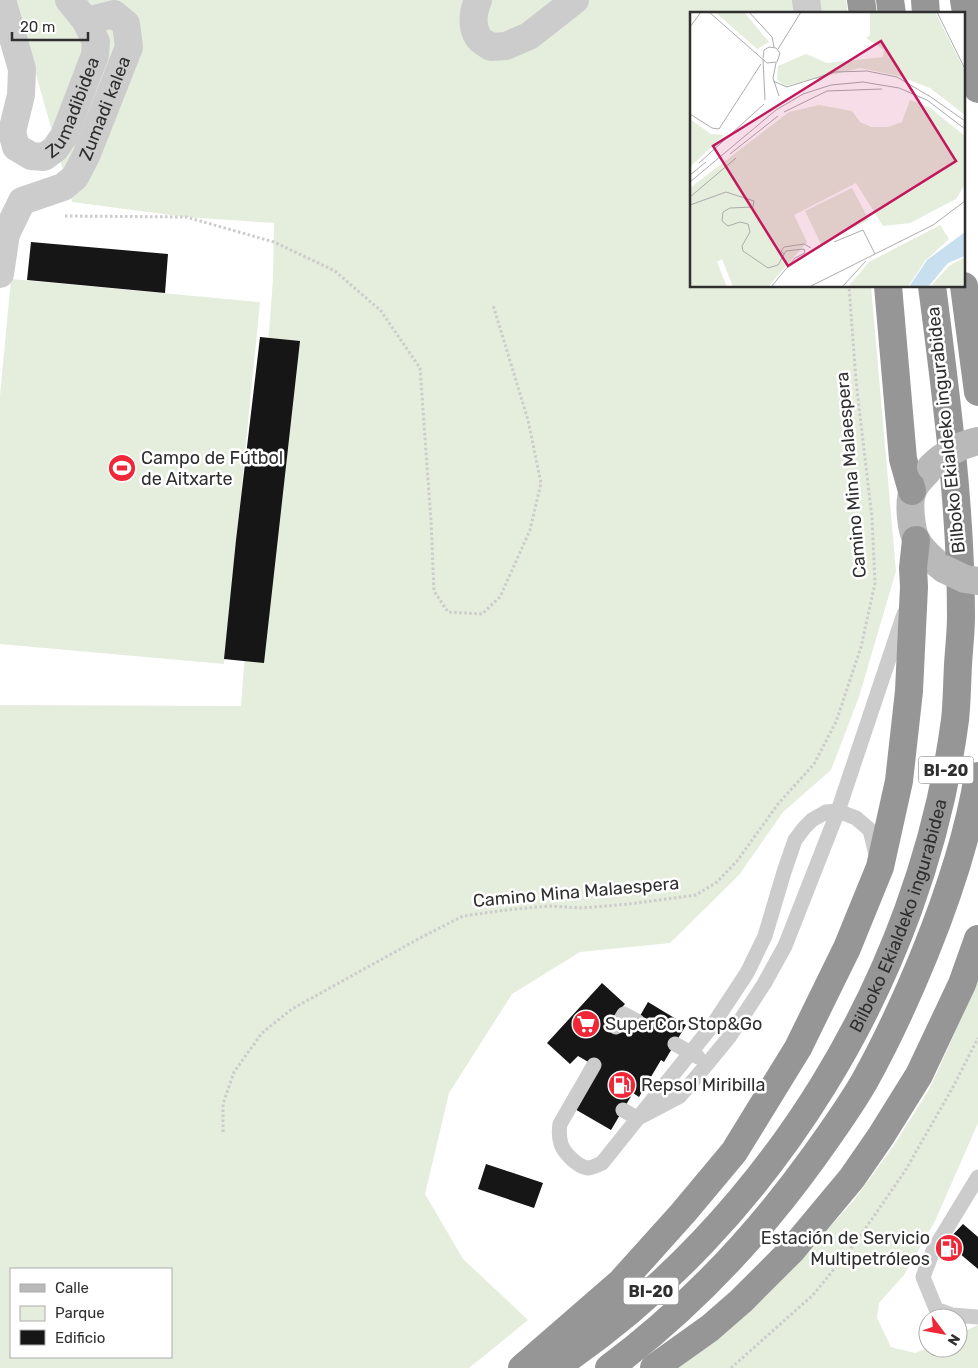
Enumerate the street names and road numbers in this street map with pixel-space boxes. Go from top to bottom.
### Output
street label: Zumadi kalea [74,53,135,164]
street label: Zumadibidea [41,54,104,163]
street label: Bilboko Ekialdeko ingurabidea [922,306,970,554]
street label: Camino Mina Malaespera [831,371,871,579]
road number: BI-20 [918,756,974,784]
street label: Bilboko Ekialdeko ingurabidea [845,797,952,1036]
street label: Camino Mina Malaespera [472,872,680,912]
road number: BI-20 [624,1278,678,1304]

